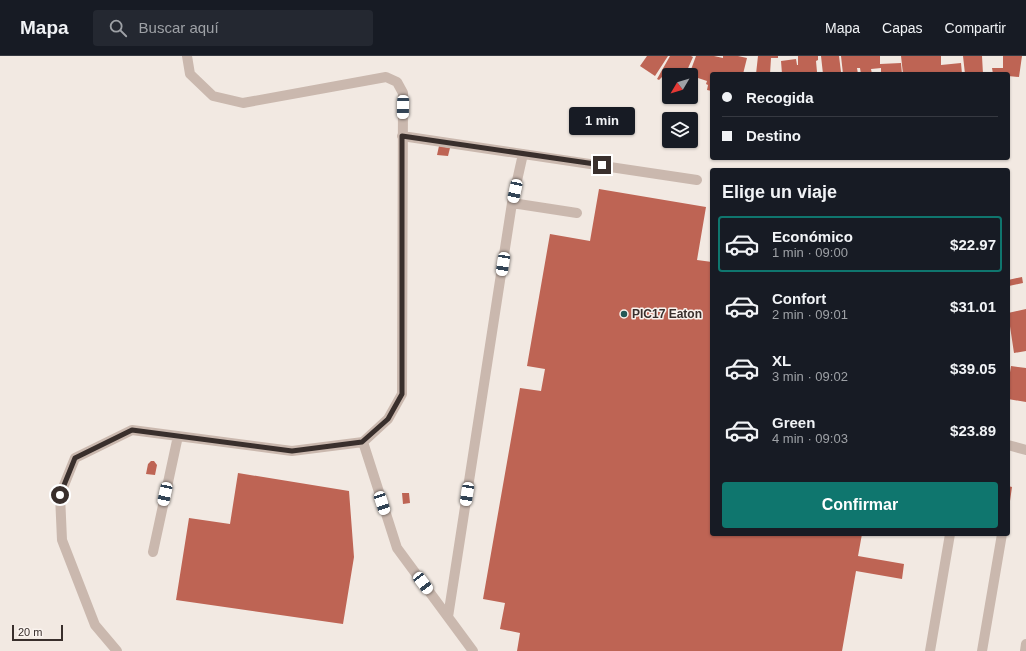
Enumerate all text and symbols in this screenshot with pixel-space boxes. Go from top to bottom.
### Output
search box [93,10,373,46]
text: Mapa [20,17,69,38]
icon: search [107,17,129,39]
text: Buscar aquí [139,19,219,36]
text: Mapa [825,20,860,36]
text: Capas [882,20,923,36]
text: Compartir [945,20,1006,36]
north arrow [662,68,698,104]
map controls [662,68,698,148]
text: Recogida [746,89,814,106]
car [397,95,409,119]
callout: 1 min [569,107,635,135]
button: layers [662,112,698,148]
text: 1 min [585,113,619,128]
text: Destino [746,127,801,144]
route end [593,156,611,174]
car [507,178,523,204]
text: Elige un viaje [722,182,837,202]
icon: car [724,226,760,262]
text: Económico [772,228,853,245]
text: $22.97 [950,236,996,253]
text: 1 min · 09:00 [772,245,848,260]
car [495,251,511,277]
icon: car [724,288,760,324]
text: Confort [772,290,826,307]
text: $31.01 [950,298,996,315]
place label: PIC17 Eaton [632,307,702,321]
text: 2 min · 09:01 [772,307,848,322]
marker: PIC17 Eaton [619,309,629,319]
icon: car [724,350,760,386]
text: XL [772,352,791,369]
text: $39.05 [950,360,996,377]
text: 3 min · 09:02 [772,369,848,384]
icon: car [724,412,760,448]
text: Green [772,414,815,431]
text: $23.89 [950,422,996,439]
text: 4 min · 09:03 [772,431,848,446]
car [157,481,173,507]
car [459,481,475,507]
button: Confirmar [722,482,998,528]
route start [51,486,69,504]
car [373,490,391,516]
car [411,570,435,596]
scale bar [12,623,63,642]
text: 20 m [18,626,42,638]

